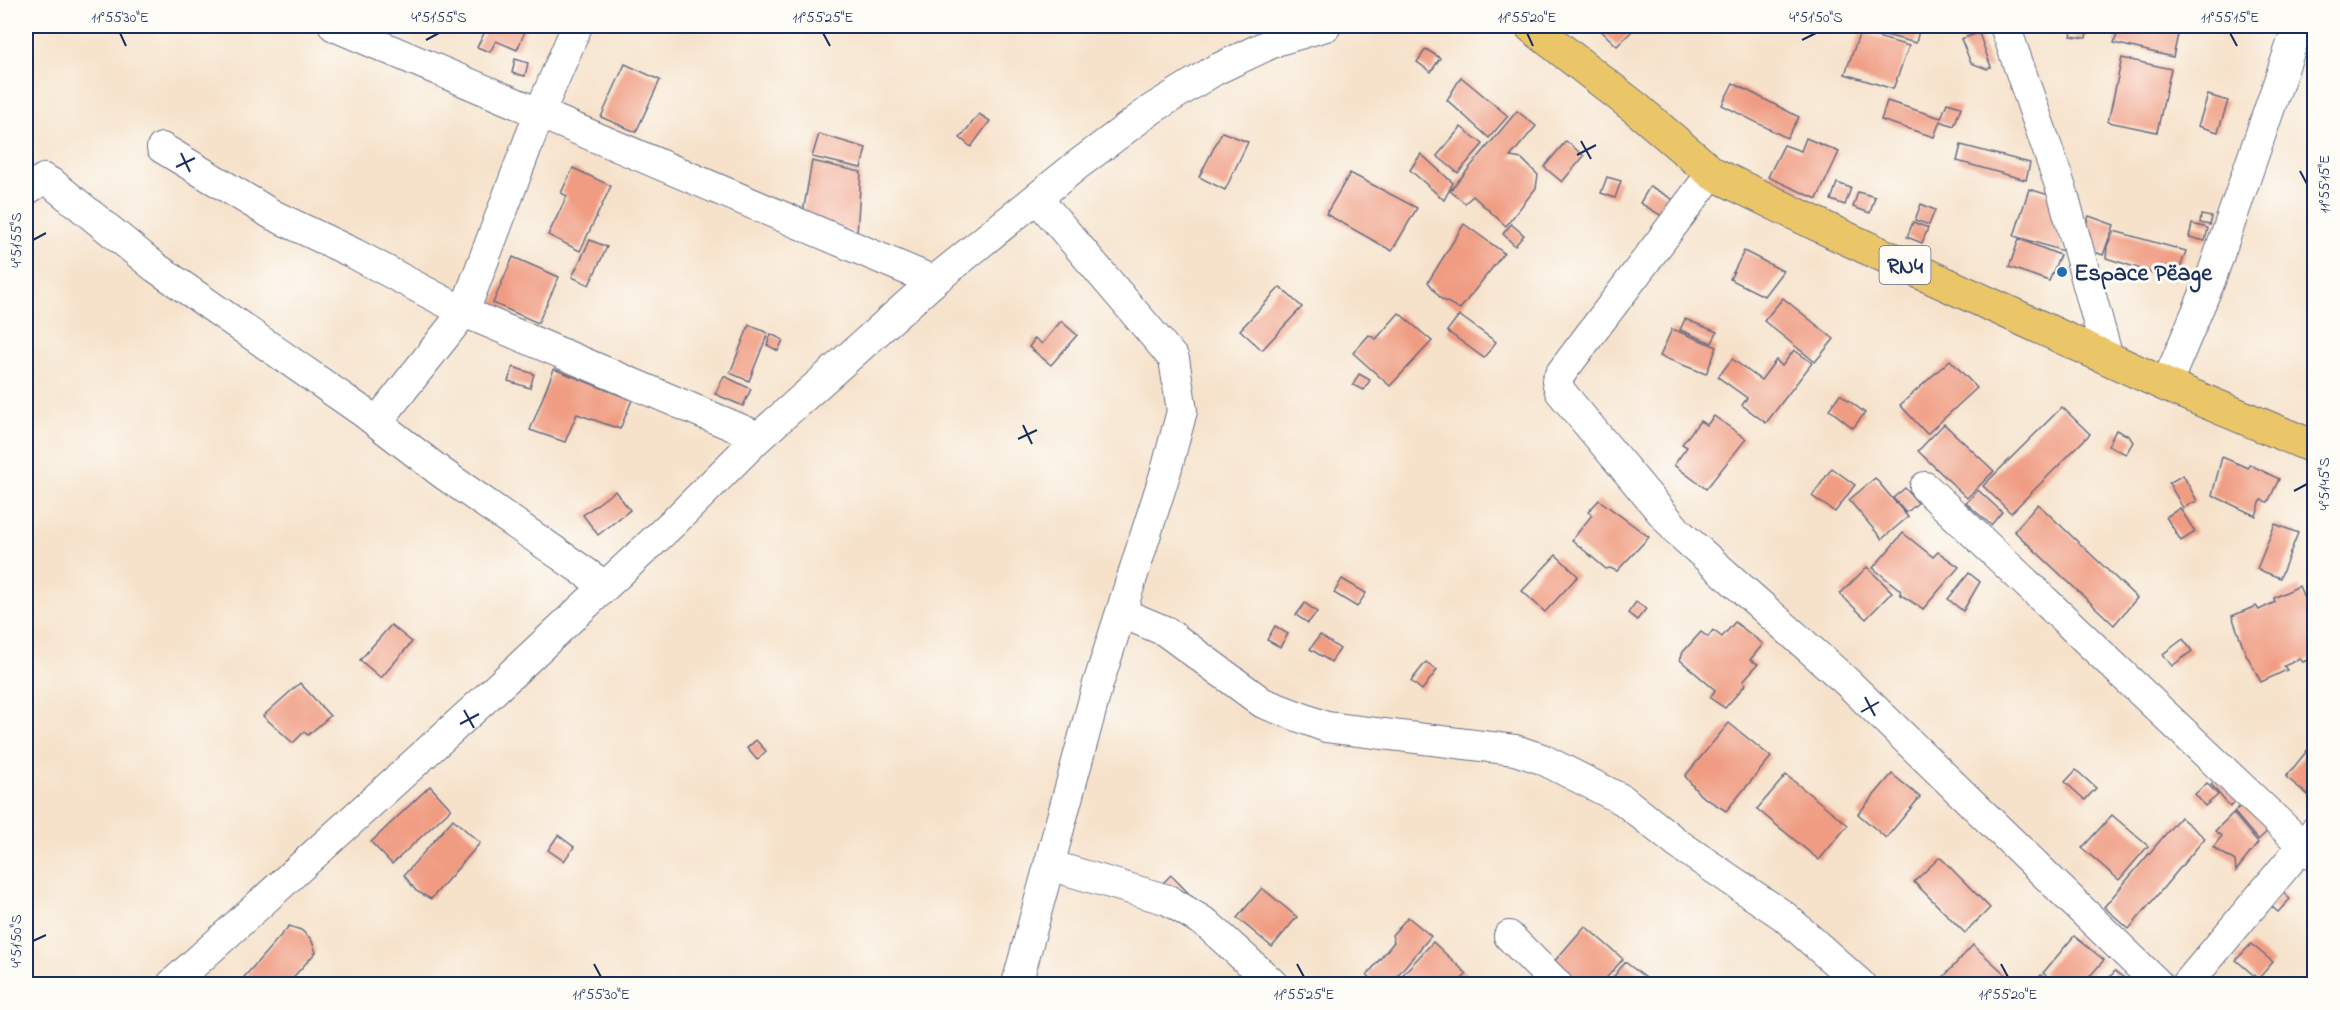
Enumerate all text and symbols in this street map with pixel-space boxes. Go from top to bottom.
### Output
text: 11°55'30"E [91,7,149,29]
text: 4°51'55"S [411,7,467,29]
text: 11°55'25"E [793,7,853,29]
text: 11°55'20"E [1498,7,1556,29]
text: 4°51'50"S [1789,7,1843,29]
text: 11°55'15"E [2201,7,2259,29]
text: 11°55'15"E [2314,155,2336,213]
text: 4°51'55"S [6,212,28,268]
road number: RN4 [1880,246,1930,284]
place label: Espace Pëage [2074,257,2213,293]
marker: Espace Pëage [2055,265,2069,279]
text: 4°51'45"S [2314,457,2336,511]
text: 4°51'50"S [6,914,28,968]
text: 11°55'30"E [572,984,630,1006]
text: 11°55'25"E [1274,984,1334,1006]
text: 11°55'20"E [1979,984,2037,1006]

